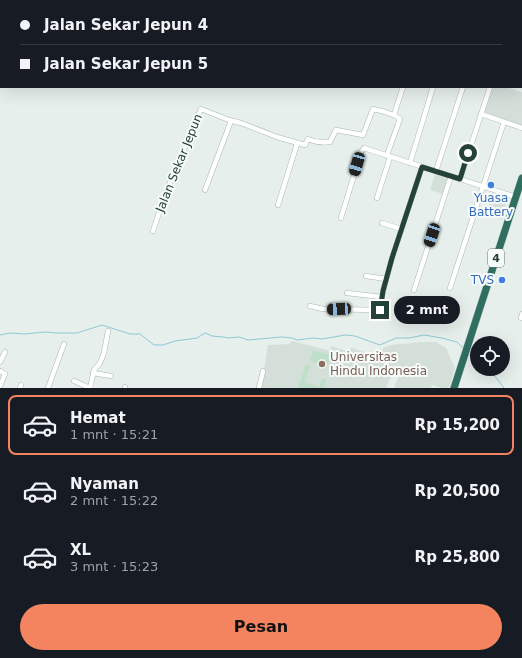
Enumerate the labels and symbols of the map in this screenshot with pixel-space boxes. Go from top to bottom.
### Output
street label: Jalan Sekar Jepun [153,112,205,215]
route start [459,144,477,162]
car [348,151,366,177]
marker: Yuasa Battery [486,180,496,190]
place label: Yuasa Battery [469,191,513,219]
car [423,222,441,248]
road number: 4 [488,249,504,267]
place label: TVS [470,273,494,287]
marker: TVS [497,275,507,285]
callout: 2 mnt [394,296,460,324]
route end [371,301,389,319]
car [327,302,351,316]
place label: Universitas Hindu Indonesia [330,350,427,378]
marker: Universitas Hindu Indonesia [317,359,327,369]

